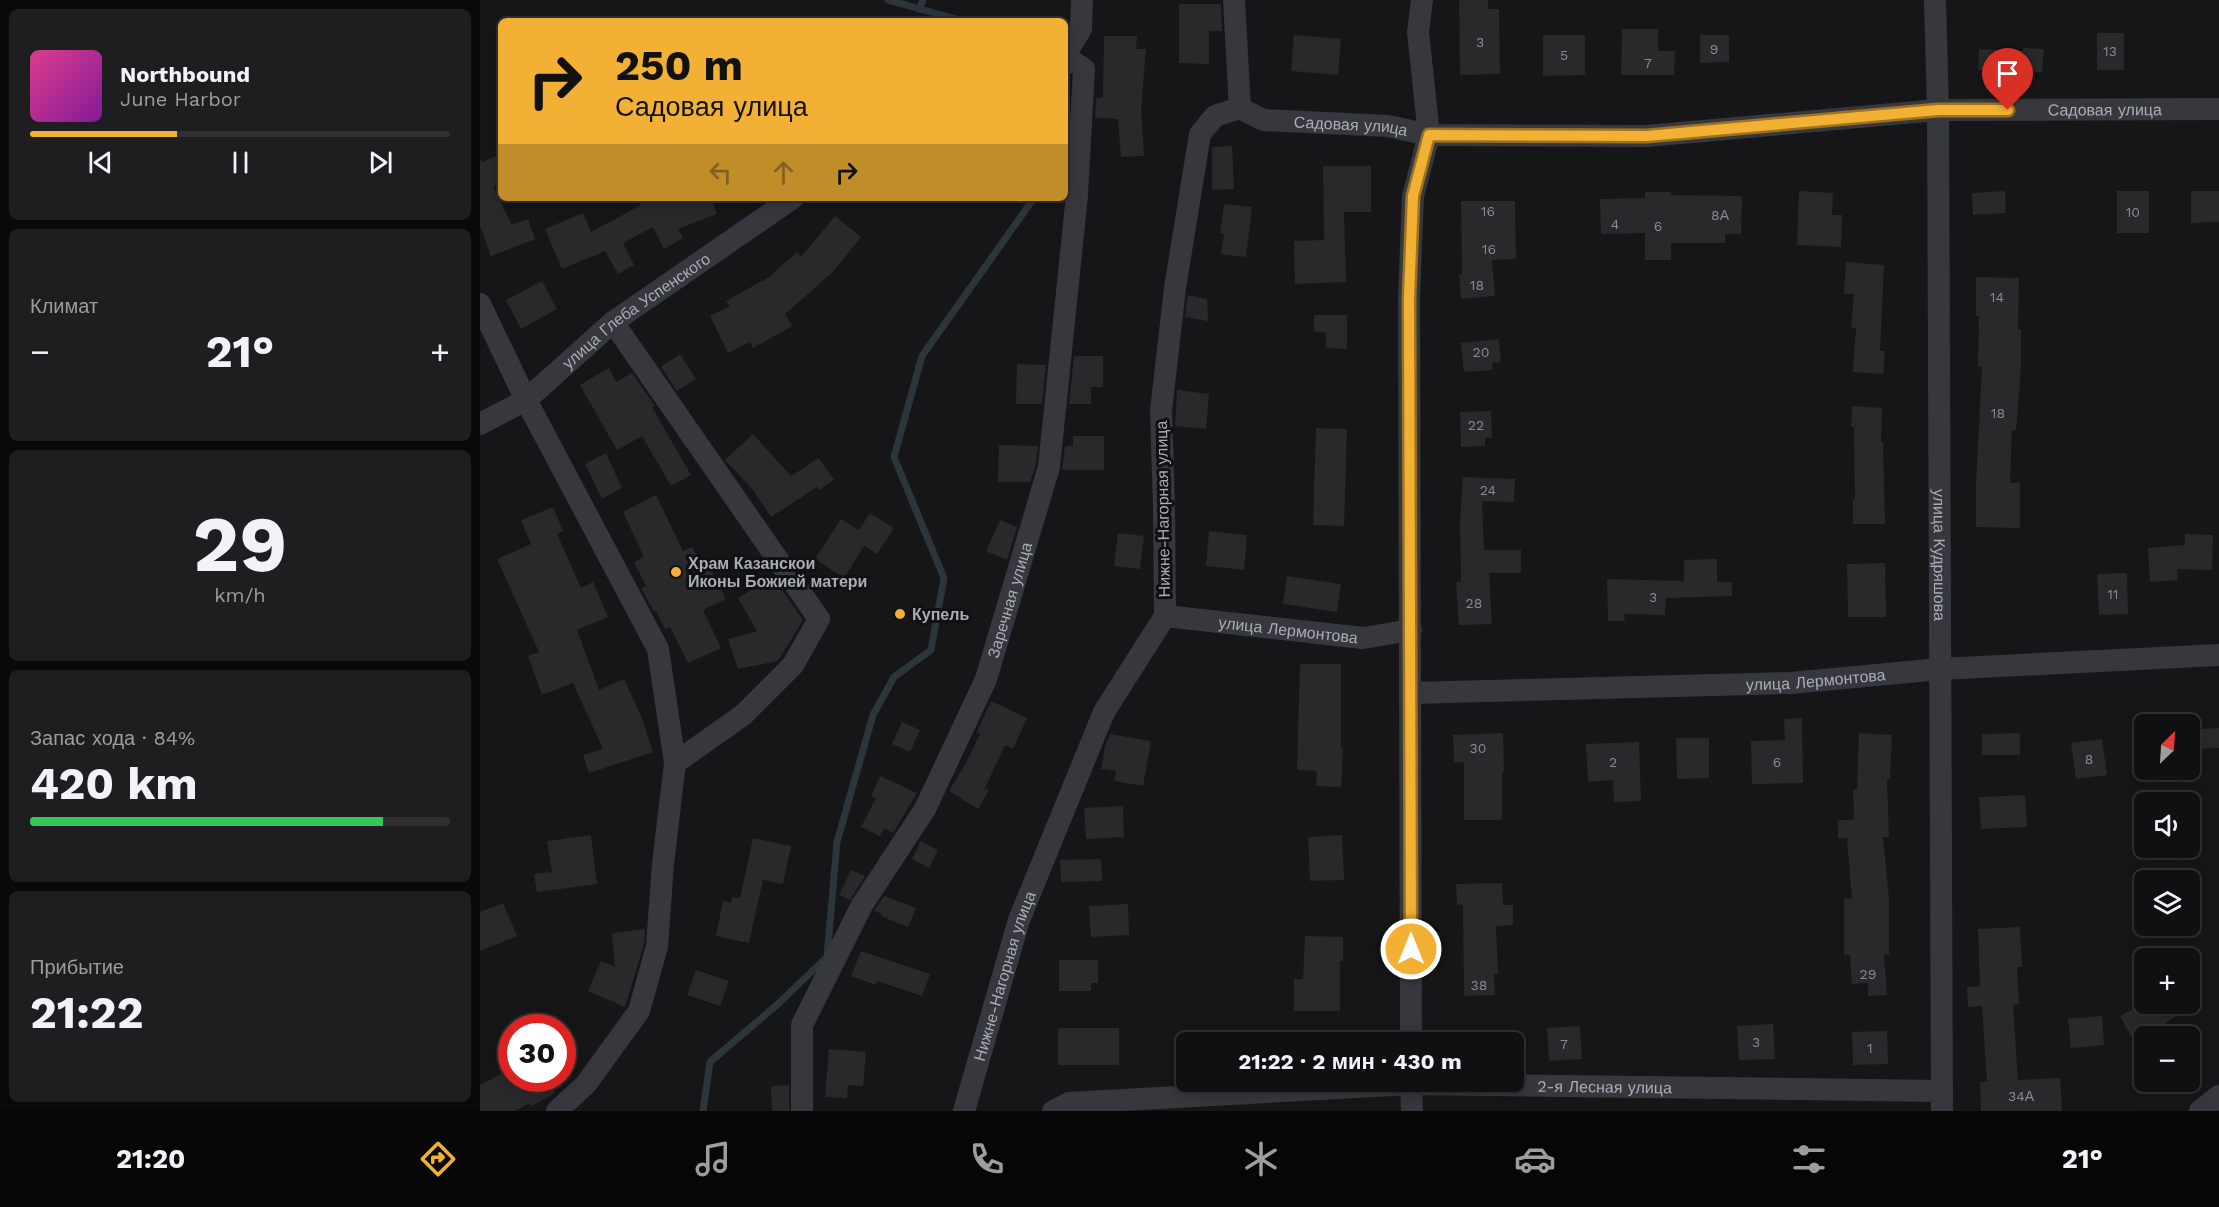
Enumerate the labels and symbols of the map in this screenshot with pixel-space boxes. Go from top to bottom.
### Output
house number: 3 [1476,34,1484,50]
house number: 9 [1710,41,1718,57]
house number: 13 [2103,43,2117,59]
house number: 5 [1560,47,1568,63]
pin [1982,48,2033,110]
house number: 7 [1644,55,1652,71]
street label: Садовая улица [2048,100,2162,119]
street label: Садовая улица [1293,112,1410,140]
house number: 16 [1481,203,1495,219]
house number: 10 [2126,204,2140,220]
house number: 8А [1711,207,1730,223]
house number: 4 [1611,216,1619,232]
house number: 6 [1654,218,1662,234]
house number: 16 [1482,241,1496,257]
street label: улица Глеба Успенского [558,249,714,372]
house number: 18 [1470,277,1484,293]
house number: 14 [1990,289,2004,305]
house number: 20 [1473,344,1489,360]
house number: 18 [1991,405,2005,421]
house number: 22 [1468,417,1484,433]
street label: Нижне-Нагорная улица [1152,420,1174,597]
house number: 24 [1480,482,1496,498]
street label: улица Кудряшова [1930,489,1950,621]
street label: Заречная улица [983,540,1036,660]
place label: Храм Казанскои Иконы Божией матери [688,554,867,591]
marker: Храм Казанскои Иконы Божией матери [669,565,683,579]
house number: 11 [2108,586,2118,602]
house number: 3 [1649,589,1657,605]
house number: 28 [1466,595,1482,611]
place label: Купель [912,605,969,624]
marker: Купель [893,607,907,621]
street label: улица Лермонтова [1218,613,1359,647]
street label: улица Лермонтова [1746,665,1886,694]
north arrow [2134,714,2200,780]
house number: 30 [1470,740,1486,756]
house number: 8 [2085,751,2093,767]
house number: 2 [1609,754,1617,770]
house number: 6 [1773,754,1781,770]
street label: Нижне-Нагорная улица [969,888,1039,1063]
position arrow [1379,917,1443,981]
house number: 29 [1860,966,1876,982]
house number: 38 [1471,977,1487,993]
speed limit sign: 30 [498,1014,576,1092]
house number: 3 [1752,1034,1760,1050]
house number: 7 [1560,1036,1568,1052]
house number: 1 [1867,1040,1873,1056]
street label: 2-я Лесная улица [1537,1076,1672,1097]
house number: 34А [2008,1088,2035,1104]

